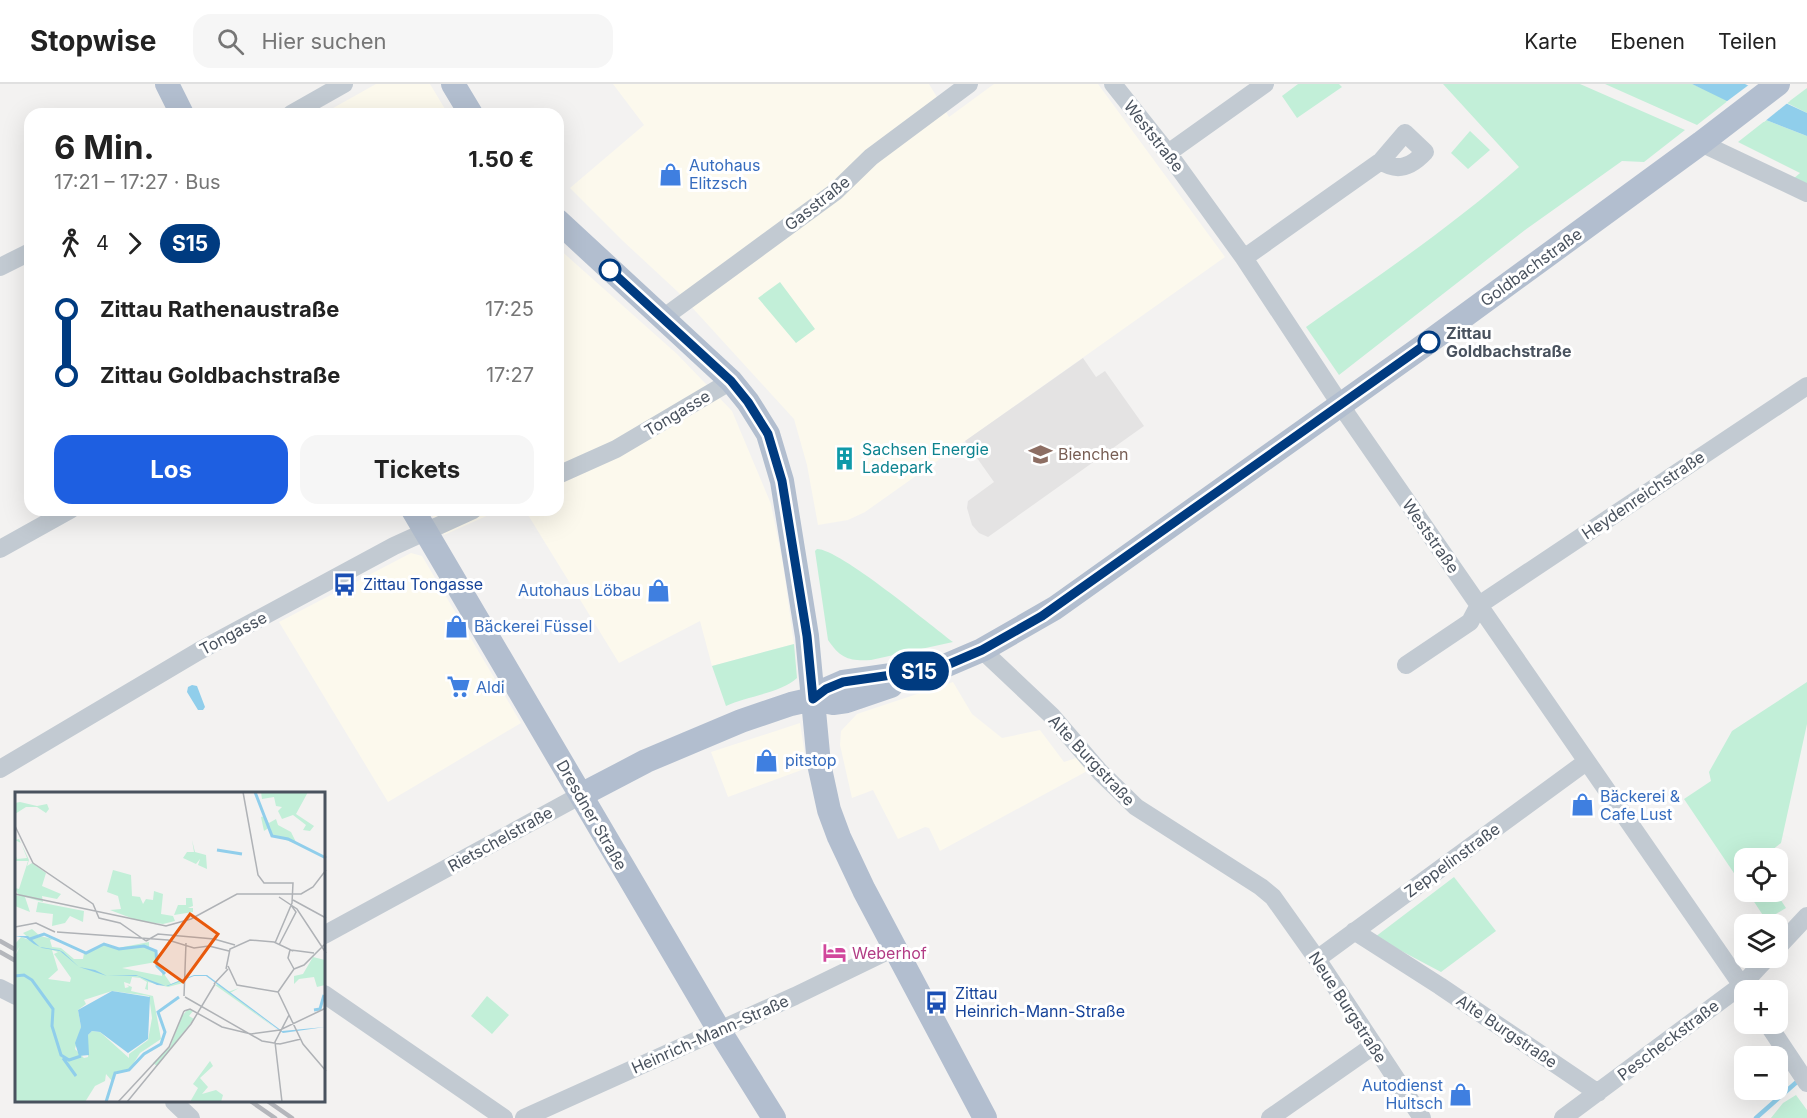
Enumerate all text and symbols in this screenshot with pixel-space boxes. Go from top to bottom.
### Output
search box [193,14,613,68]
text: Stopwise [30,24,157,58]
icon: search [214,25,247,58]
text: Hier suchen [262,28,387,54]
text: Karte [1524,29,1577,54]
text: Ebenen [1610,29,1685,54]
text: Teilen [1718,29,1777,54]
street label: Weststraße [1120,96,1188,176]
text: 6 Min. [54,127,155,167]
text: 1.50 € [468,146,534,172]
place label: Autohaus Elitzsch [689,155,761,193]
shop icon: Autohaus Elitzsch [658,161,684,187]
text: 17:21 – 17:27 · Bus [54,170,221,194]
street label: Gasstraße [780,171,854,235]
street label: Goldbachstraße [1476,223,1586,311]
icon: walk [54,227,87,260]
icon: forward [118,227,151,260]
text: 4 [96,231,109,255]
text: S15 [172,231,208,256]
unlabelled marker [599,259,621,281]
text: Zittau Rathenaustraße [100,296,339,322]
text: 17:25 [485,297,534,321]
place label: Zittau Goldbachstraße [1446,323,1572,361]
marker: Zittau Goldbachstraße [1418,331,1440,353]
text: Zittau Goldbachstraße [100,362,340,388]
text: 17:27 [486,363,534,387]
street label: Tongasse [641,386,713,440]
button: Los [54,435,288,504]
button: Tickets [300,435,534,504]
place label: Sachsen Energie Ladepark [862,439,989,477]
school or university icon: Bienchen [1027,441,1053,467]
place label: Bienchen [1058,444,1129,464]
building icon: Sachsen Energie Ladepark [831,445,857,471]
street label: Heydenreichstraße [1578,447,1708,543]
street label: Weststraße [1398,495,1464,577]
bus stop icon: Zittau Tongasse [332,571,358,597]
place label: Zittau Tongasse [363,574,483,594]
shop icon: Autohaus Löbau [646,577,672,603]
place label: Autohaus Löbau [518,580,641,600]
street label: Tongasse [196,607,270,659]
shop icon: Bäckerei Füssel [443,613,469,639]
place label: Bäckerei Füssel [474,616,592,636]
line badge: S15 [884,652,954,690]
text: S15 [901,659,937,684]
supermarket icon: Aldi [445,674,471,700]
place label: Aldi [476,677,505,697]
street label: Alte Burgstraße [1045,710,1139,810]
shop icon: pitstop [754,747,780,773]
place label: pitstop [785,750,837,770]
street label: Dresdner Straße [552,756,632,874]
place label: Bäckerei & Cafe Lust [1600,786,1681,824]
inset map [15,792,326,1103]
shop icon: Bäckerei & Cafe Lust [1569,792,1595,818]
street label: Rietschelstraße [444,802,556,876]
street label: Zeppelinstraße [1400,819,1504,901]
map controls [1734,848,1788,1100]
button: locate [1734,848,1788,902]
button: layers [1734,914,1788,968]
hotel icon: Weberhof [821,940,847,966]
place label: Weberhof [852,943,927,963]
street label: Neue Burgstraße [1305,948,1391,1066]
button: + [1734,980,1788,1034]
place label: Zittau Heinrich-Mann-Straße [955,983,1125,1021]
bus stop icon: Zittau Heinrich-Mann-Straße [924,989,950,1015]
street label: Heinrich-Mann-Straße [628,990,792,1078]
street label: Alte Burgstraße [1453,990,1561,1072]
street label: Pescheckstraße [1613,995,1723,1085]
button: − [1734,1046,1788,1100]
place label: Autodienst Hultsch [1362,1075,1443,1113]
shop icon: Autodienst Hultsch [1448,1081,1474,1107]

